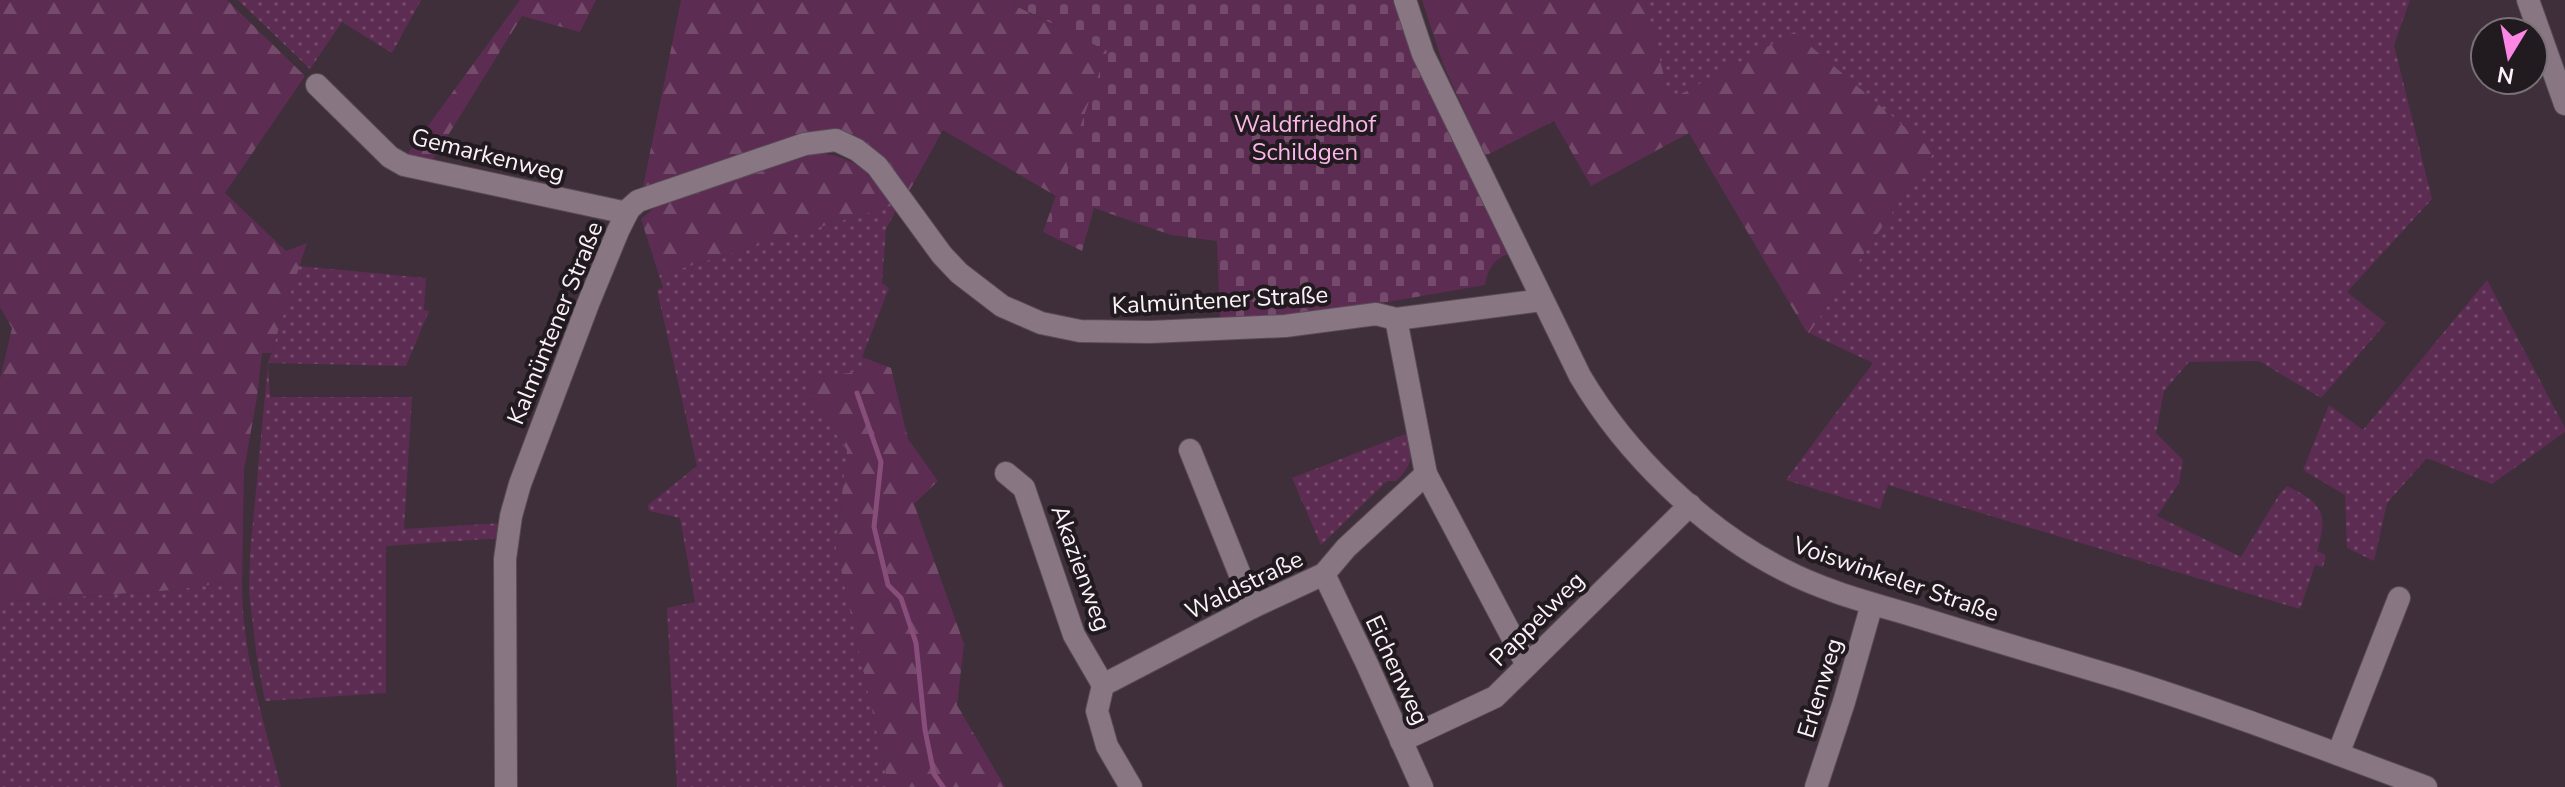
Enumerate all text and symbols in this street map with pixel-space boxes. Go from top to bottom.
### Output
north arrow [2469,16,2549,96]
text: N [2495,59,2516,91]
park label: Waldfriedhof Schildgen [1234,108,1377,168]
street label: Gemarkenweg [408,120,568,190]
street label: Kalmüntener Straße [500,217,610,429]
street label: Kalmüntener Straße [1111,278,1329,322]
street label: Akazienweg [1043,501,1119,635]
street label: Voiswinkeler Straße [1788,528,2003,629]
street label: Waldstraße [1180,543,1308,627]
street label: Pappelweg [1483,565,1591,673]
street label: Eichenweg [1358,610,1436,730]
street label: Erlenweg [1790,634,1850,742]

